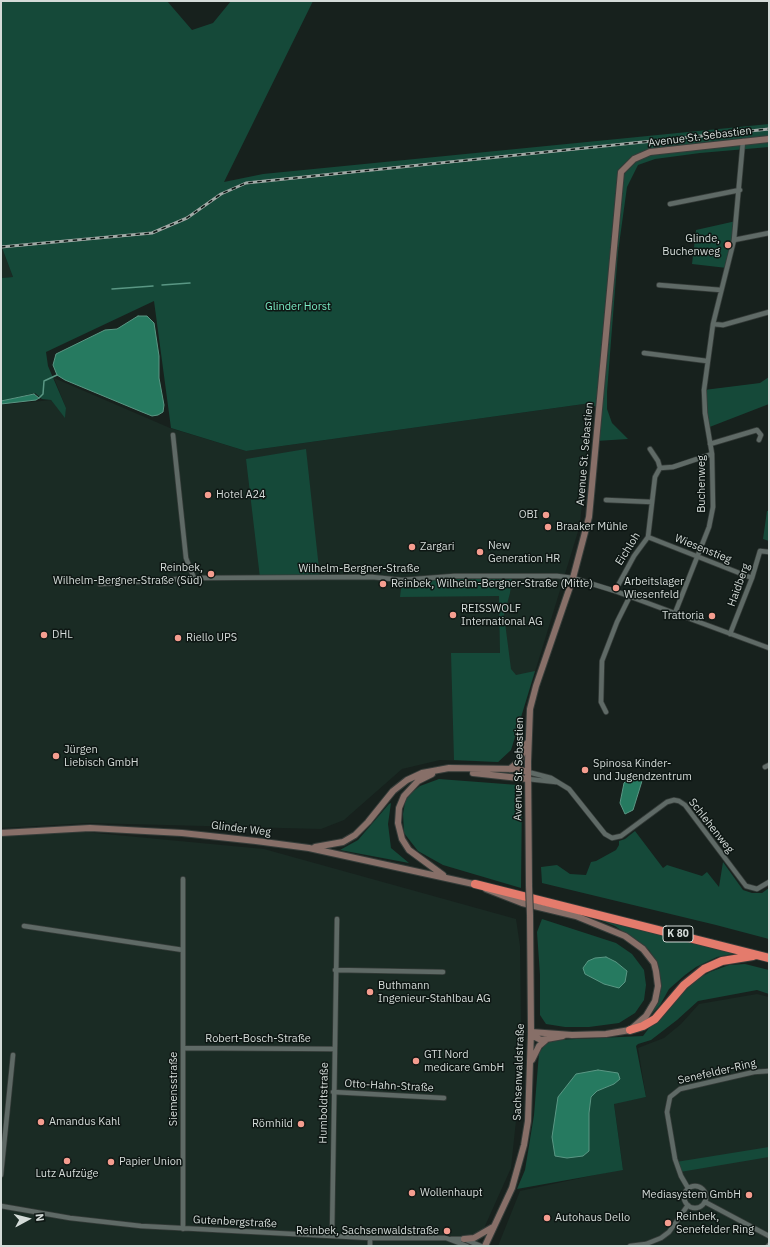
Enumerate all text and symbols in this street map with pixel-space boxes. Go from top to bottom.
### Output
street label: Avenue St. Sebastien [648,124,752,150]
place label: Glinde, Buchenweg [662,232,720,258]
marker: Glinde, Buchenweg [723,240,733,250]
park label: Glinder Horst [265,300,331,314]
street label: Avenue St. Sebastien [574,402,596,506]
street label: Buchenweg [695,455,709,513]
place label: Hotel A24 [216,488,266,502]
marker: Hotel A24 [203,490,213,500]
place label: OBI [519,508,538,522]
marker: OBI [541,510,551,520]
place label: Braaker Mühle [556,520,628,534]
marker: Braaker Mühle [543,522,553,532]
street label: Eichloh [613,530,643,568]
street label: Wiesenstieg [673,532,733,566]
place label: New Generation HR [488,539,560,565]
place label: Zargari [420,540,454,554]
marker: Zargari [407,542,417,552]
marker: New Generation HR [475,547,485,557]
place label: Reinbek, Wilhelm-Bergner-Straße (Süd) [53,561,203,587]
street label: Wilhelm-Bergner-Straße [298,562,420,576]
street label: Haidberg [725,562,753,608]
marker: Reinbek, Wilhelm-Bergner-Straße (Süd) [206,569,216,579]
place label: Arbeitslager Wiesenfeld [624,575,684,601]
place label: Reinbek, Wilhelm-Bergner-Straße (Mitte) [391,577,593,591]
marker: Reinbek, Wilhelm-Bergner-Straße (Mitte) [378,579,388,589]
marker: Arbeitslager Wiesenfeld [611,583,621,593]
place label: REISSWOLF International AG [461,602,543,628]
place label: Trattoria [662,609,704,623]
marker: REISSWOLF International AG [448,610,458,620]
marker: Trattoria [707,611,717,621]
place label: DHL [52,628,73,642]
marker: DHL [39,630,49,640]
place label: Riello UPS [186,631,237,645]
marker: Riello UPS [173,633,183,643]
street label: Avenue St. Sebastien [511,717,527,821]
place label: Jürgen Liebisch GmbH [64,743,139,769]
marker: Jürgen Liebisch GmbH [51,751,61,761]
place label: Spinosa Kinder- und Jugendzentrum [593,757,692,783]
marker: Spinosa Kinder- und Jugendzentrum [580,765,590,775]
street label: Schlehenweg [686,796,736,856]
street label: Glinder Weg [210,819,272,839]
road number: K 80 [663,926,693,942]
place label: Buthmann Ingenieur-Stahlbau AG [378,979,491,1005]
marker: Buthmann Ingenieur-Stahlbau AG [365,987,375,997]
street label: Sachsenwaldstraße [511,1023,527,1121]
street label: Robert-Bosch-Straße [205,1032,311,1046]
place label: GTI Nord medicare GmbH [424,1048,504,1074]
street label: Siemensstraße [167,1052,181,1126]
marker: GTI Nord medicare GmbH [411,1056,421,1066]
street label: Senefelder-Ring [677,1057,757,1087]
street label: Humboldtstraße [317,1062,331,1144]
street label: Otto-Hahn-Straße [344,1077,434,1095]
place label: Amandus Kahl [49,1115,120,1129]
marker: Amandus Kahl [36,1117,46,1127]
place label: Römhild [252,1117,293,1131]
marker: Römhild [296,1119,306,1129]
place label: Papier Union [119,1155,182,1169]
marker: Lutz Aufzüge [62,1156,72,1166]
marker: Papier Union [106,1157,116,1167]
place label: Lutz Aufzüge [35,1167,99,1181]
place label: Wollenhaupt [420,1186,483,1200]
marker: Wollenhaupt [407,1188,417,1198]
place label: Mediasystem GmbH [642,1188,741,1202]
marker: Mediasystem GmbH [744,1190,754,1200]
north arrow [8,1199,48,1239]
place label: Reinbek, Senefelder Ring [676,1210,754,1236]
place label: Autohaus Dello [555,1211,630,1225]
text: N [32,1213,47,1222]
street label: Gutenbergstraße [193,1213,277,1231]
marker: Autohaus Dello [542,1213,552,1223]
marker: Reinbek, Senefelder Ring [663,1218,673,1228]
place label: Reinbek, Sachsenwaldstraße [296,1224,439,1238]
marker: Reinbek, Sachsenwaldstraße [442,1226,452,1236]

